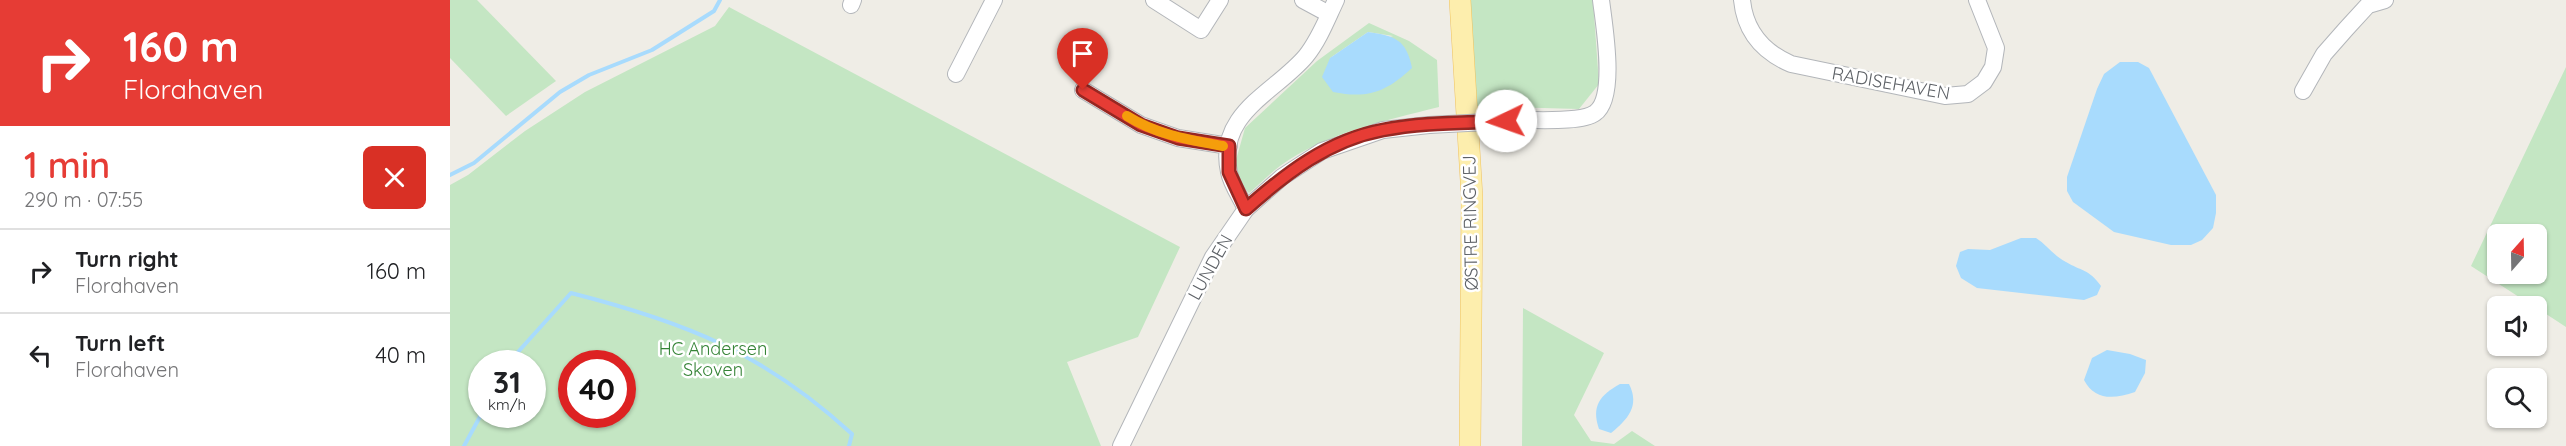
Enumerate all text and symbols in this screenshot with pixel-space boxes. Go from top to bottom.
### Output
text: 160 m [123,20,239,73]
icon: right [24,24,102,102]
pin [1057,28,1108,90]
icon: arrive [1066,37,1099,70]
street label: RADISEHAVEN [1830,61,1952,105]
text: Florahaven [123,72,263,106]
position arrow [1474,89,1538,153]
text: 1 min [24,142,110,187]
button: close [363,146,426,209]
street label: ØSTRE RINGVEJ [1457,155,1483,291]
text: 290 m · 07:55 [24,187,143,212]
north arrow [2487,224,2547,284]
map controls [2487,224,2547,428]
street label: LUNDEN [1183,230,1237,304]
text: Turn right [75,245,179,273]
icon: right [24,255,57,288]
text: 160 m [367,257,426,285]
text: Florahaven [75,273,179,298]
button: sound [2487,296,2547,356]
text: Turn left [75,329,165,357]
park label: HC Andersen Skoven [659,337,767,381]
icon: left [24,339,57,372]
text: 40 m [375,341,426,369]
speed limit sign: 40 [558,350,636,428]
text: Florahaven [75,357,179,382]
text: 31 [493,363,521,401]
button: search [2487,368,2547,428]
text: km/h [488,395,526,414]

